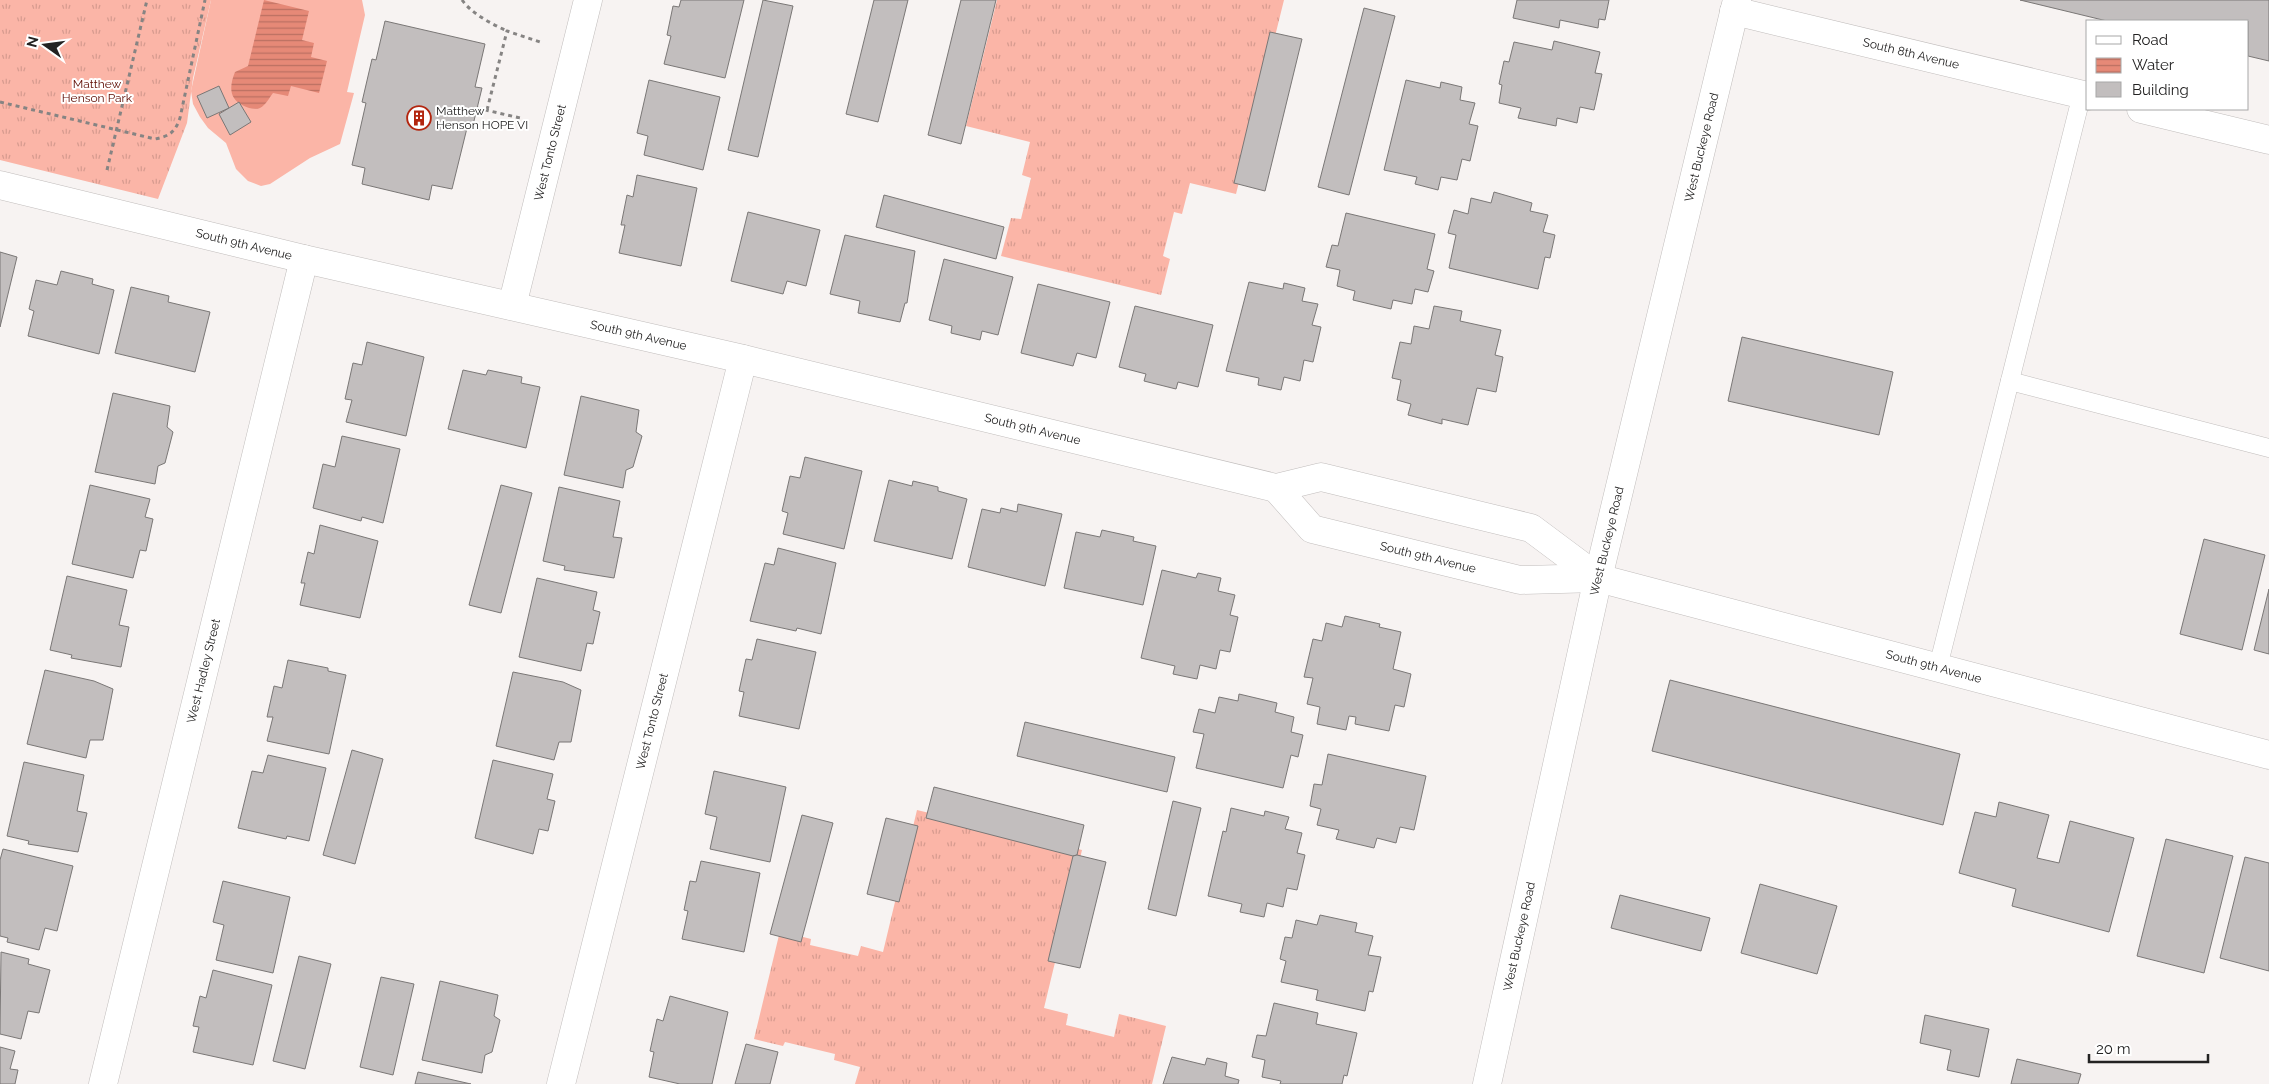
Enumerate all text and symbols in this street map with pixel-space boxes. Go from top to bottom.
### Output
north arrow [20,20,70,70]
legend [2086,20,2249,110]
text: Road [2132,31,2168,49]
text: N [23,35,41,49]
street label: South 8th Avenue [1861,35,1961,72]
text: Water [2132,56,2175,74]
park label: Matthew Henson Park [62,77,133,105]
text: Building [2132,81,2189,99]
street label: West Buckeye Road [1682,91,1721,203]
street label: West Tonto Street [531,103,569,202]
place label: Matthew Henson HOPE VI [436,104,528,132]
building icon: Matthew Henson HOPE VI [406,105,432,131]
street label: South 9th Avenue [194,226,293,263]
street label: South 9th Avenue [589,317,688,353]
street label: South 9th Avenue [983,411,1082,447]
street label: West Buckeye Road [1587,485,1627,597]
street label: South 9th Avenue [1378,539,1478,576]
street label: West Hadley Street [184,617,223,725]
street label: South 9th Avenue [1884,647,1983,686]
street label: West Tonto Street [633,672,671,771]
street label: West Buckeye Road [1501,881,1538,992]
scale bar [2089,1032,2208,1064]
text: 20 m [2096,1040,2131,1058]

